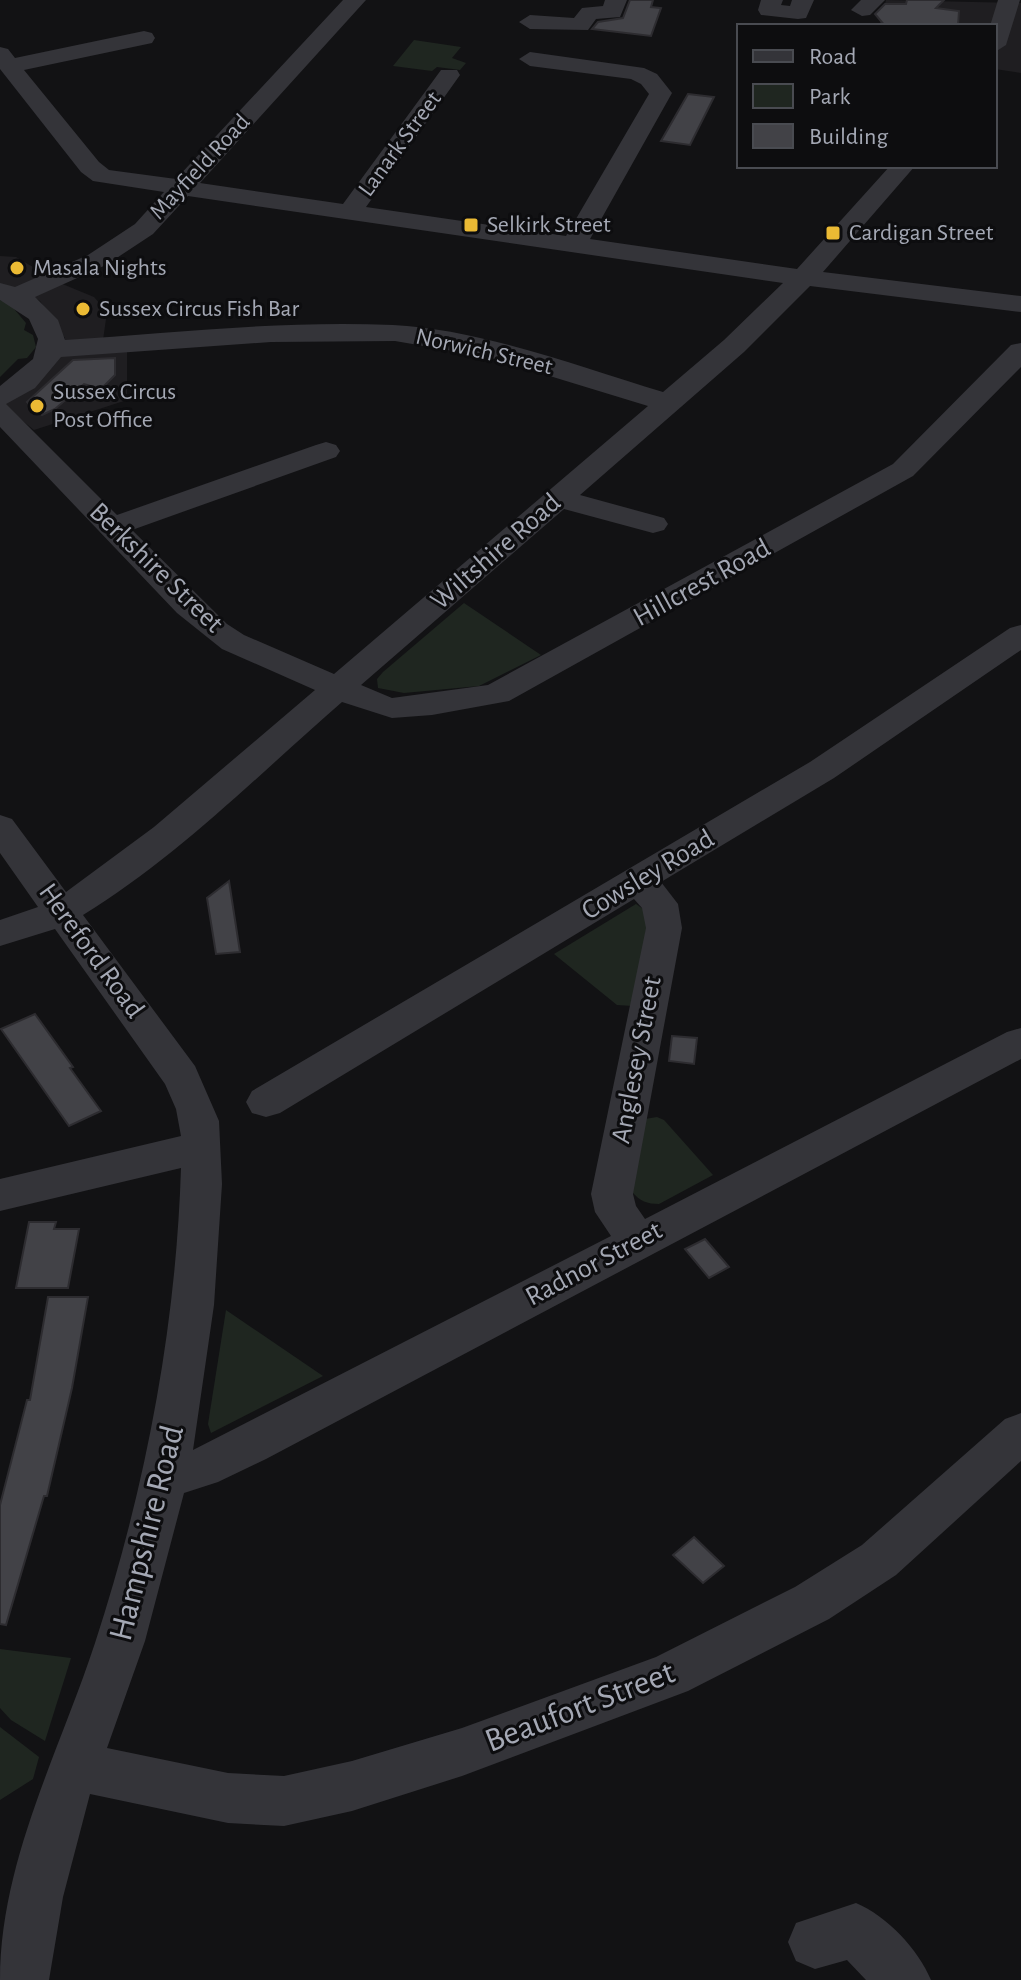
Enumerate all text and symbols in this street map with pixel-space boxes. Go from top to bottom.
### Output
legend [737,24,997,168]
text: Road [809,45,857,69]
text: Park [809,85,850,109]
street label: Lanark Street [354,87,446,201]
street label: Mayfield Road [145,110,255,224]
text: Building [809,125,888,149]
place label: Selkirk Street [487,213,611,237]
marker: Selkirk Street [462,216,480,234]
place label: Cardigan Street [849,221,994,245]
marker: Cardigan Street [824,224,842,242]
place label: Masala Nights [33,256,167,280]
marker: Masala Nights [8,259,26,277]
place label: Sussex Circus Fish Bar [99,297,299,321]
marker: Sussex Circus Fish Bar [74,300,92,318]
street label: Norwich Street [413,325,555,379]
place label: Sussex Circus Post Office [53,380,176,432]
marker: Sussex Circus Post Office [28,397,46,415]
street label: Wiltshire Road [426,488,566,616]
street label: Berkshire Street [84,498,228,638]
street label: Hillcrest Road [629,534,775,632]
street label: Cowsley Road [577,825,719,925]
street label: Hereford Road [33,879,149,1023]
street label: Anglesey Street [607,974,667,1146]
street label: Radnor Street [521,1216,667,1312]
street label: Hampshire Road [104,1422,190,1644]
street label: Beaufort Street [481,1655,680,1759]

